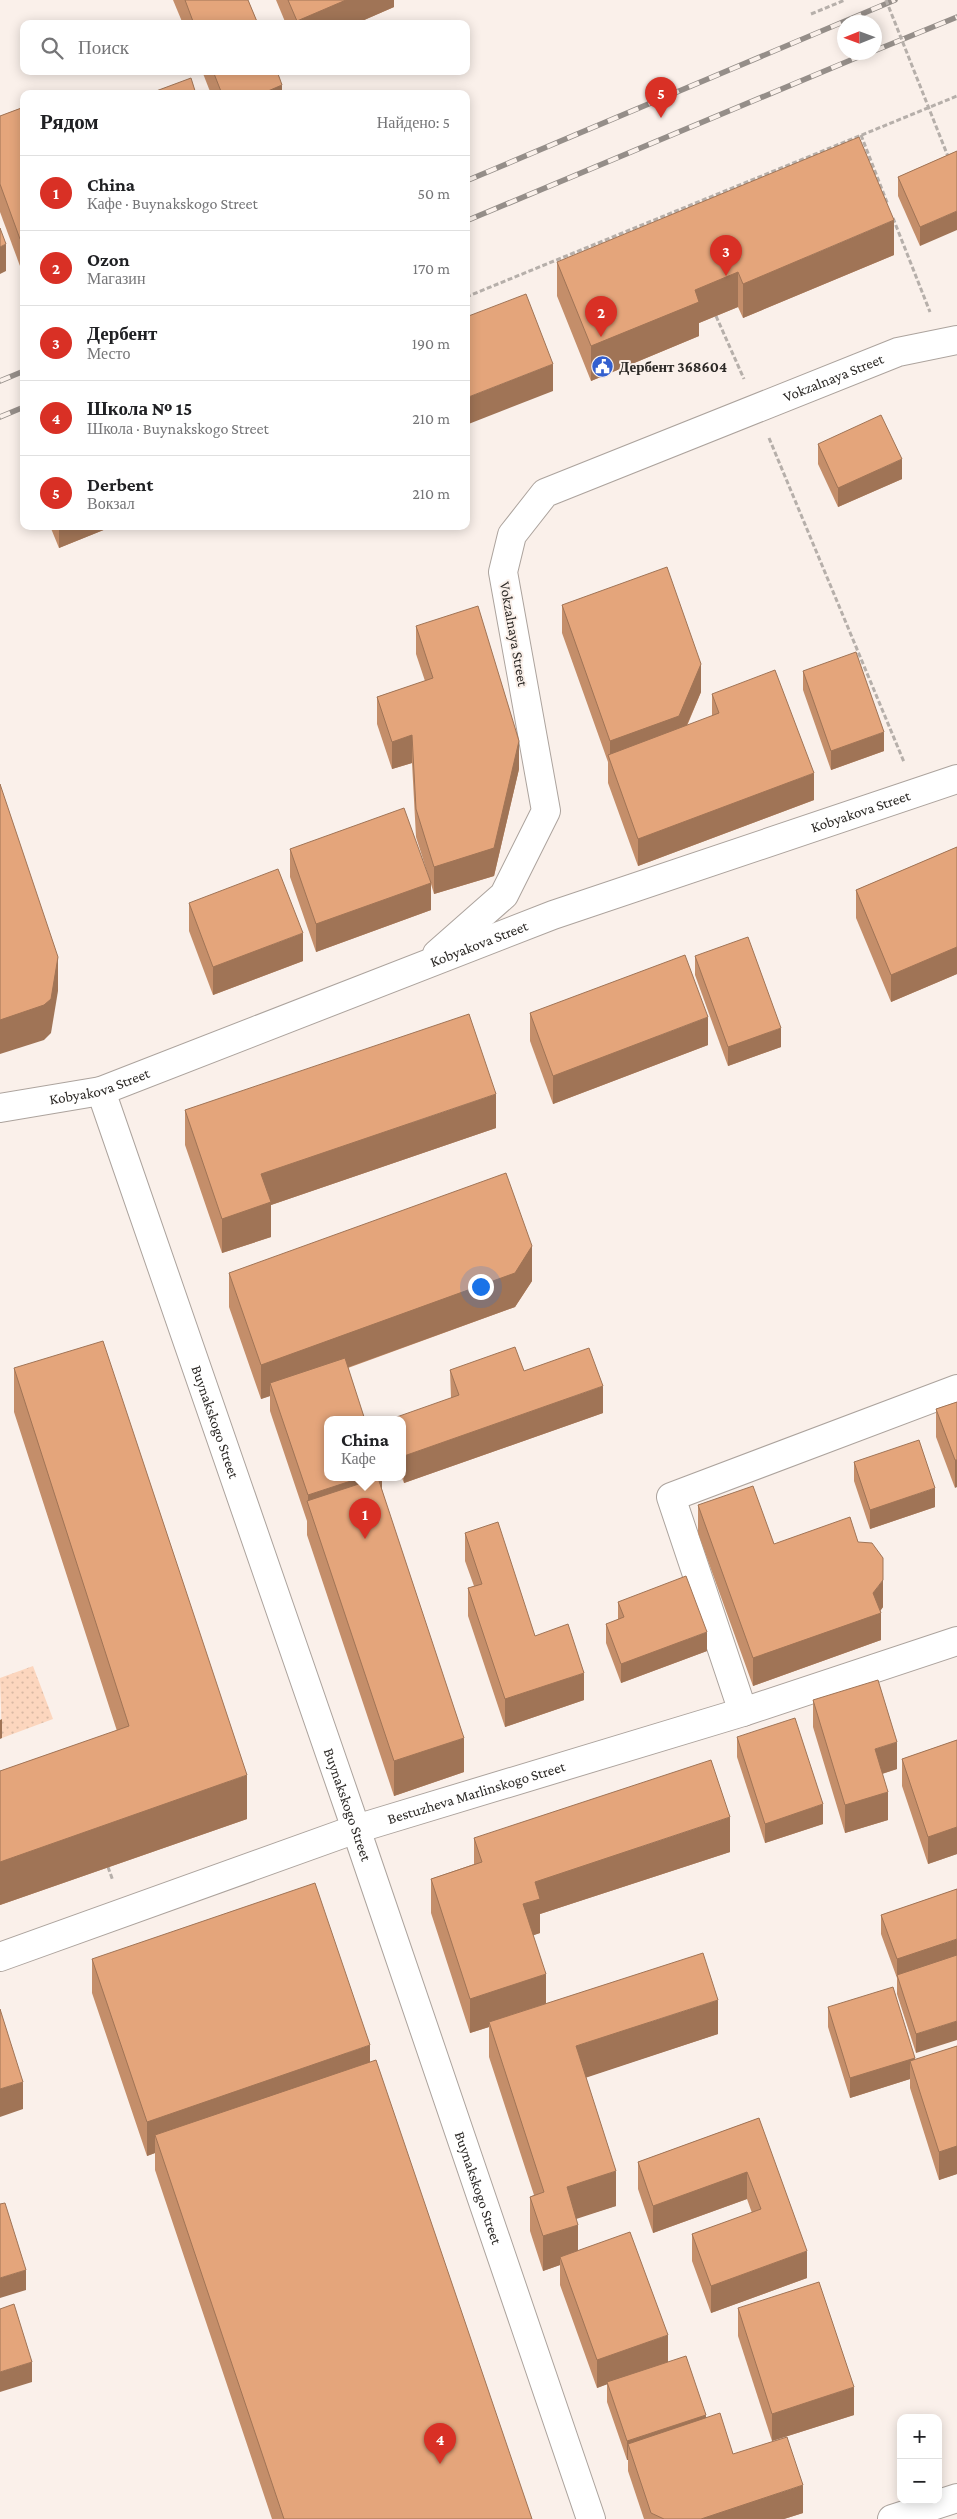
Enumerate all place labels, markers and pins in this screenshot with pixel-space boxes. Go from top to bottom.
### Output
pin: 5 [645,77,677,118]
pin: 3 [710,235,742,276]
pin: 2 [585,296,617,337]
public building icon: Дербент 368604 [591,355,615,379]
place label: Дербент 368604 [619,359,727,375]
pin: 1 [349,1498,381,1539]
pin: 4 [424,2423,456,2464]

